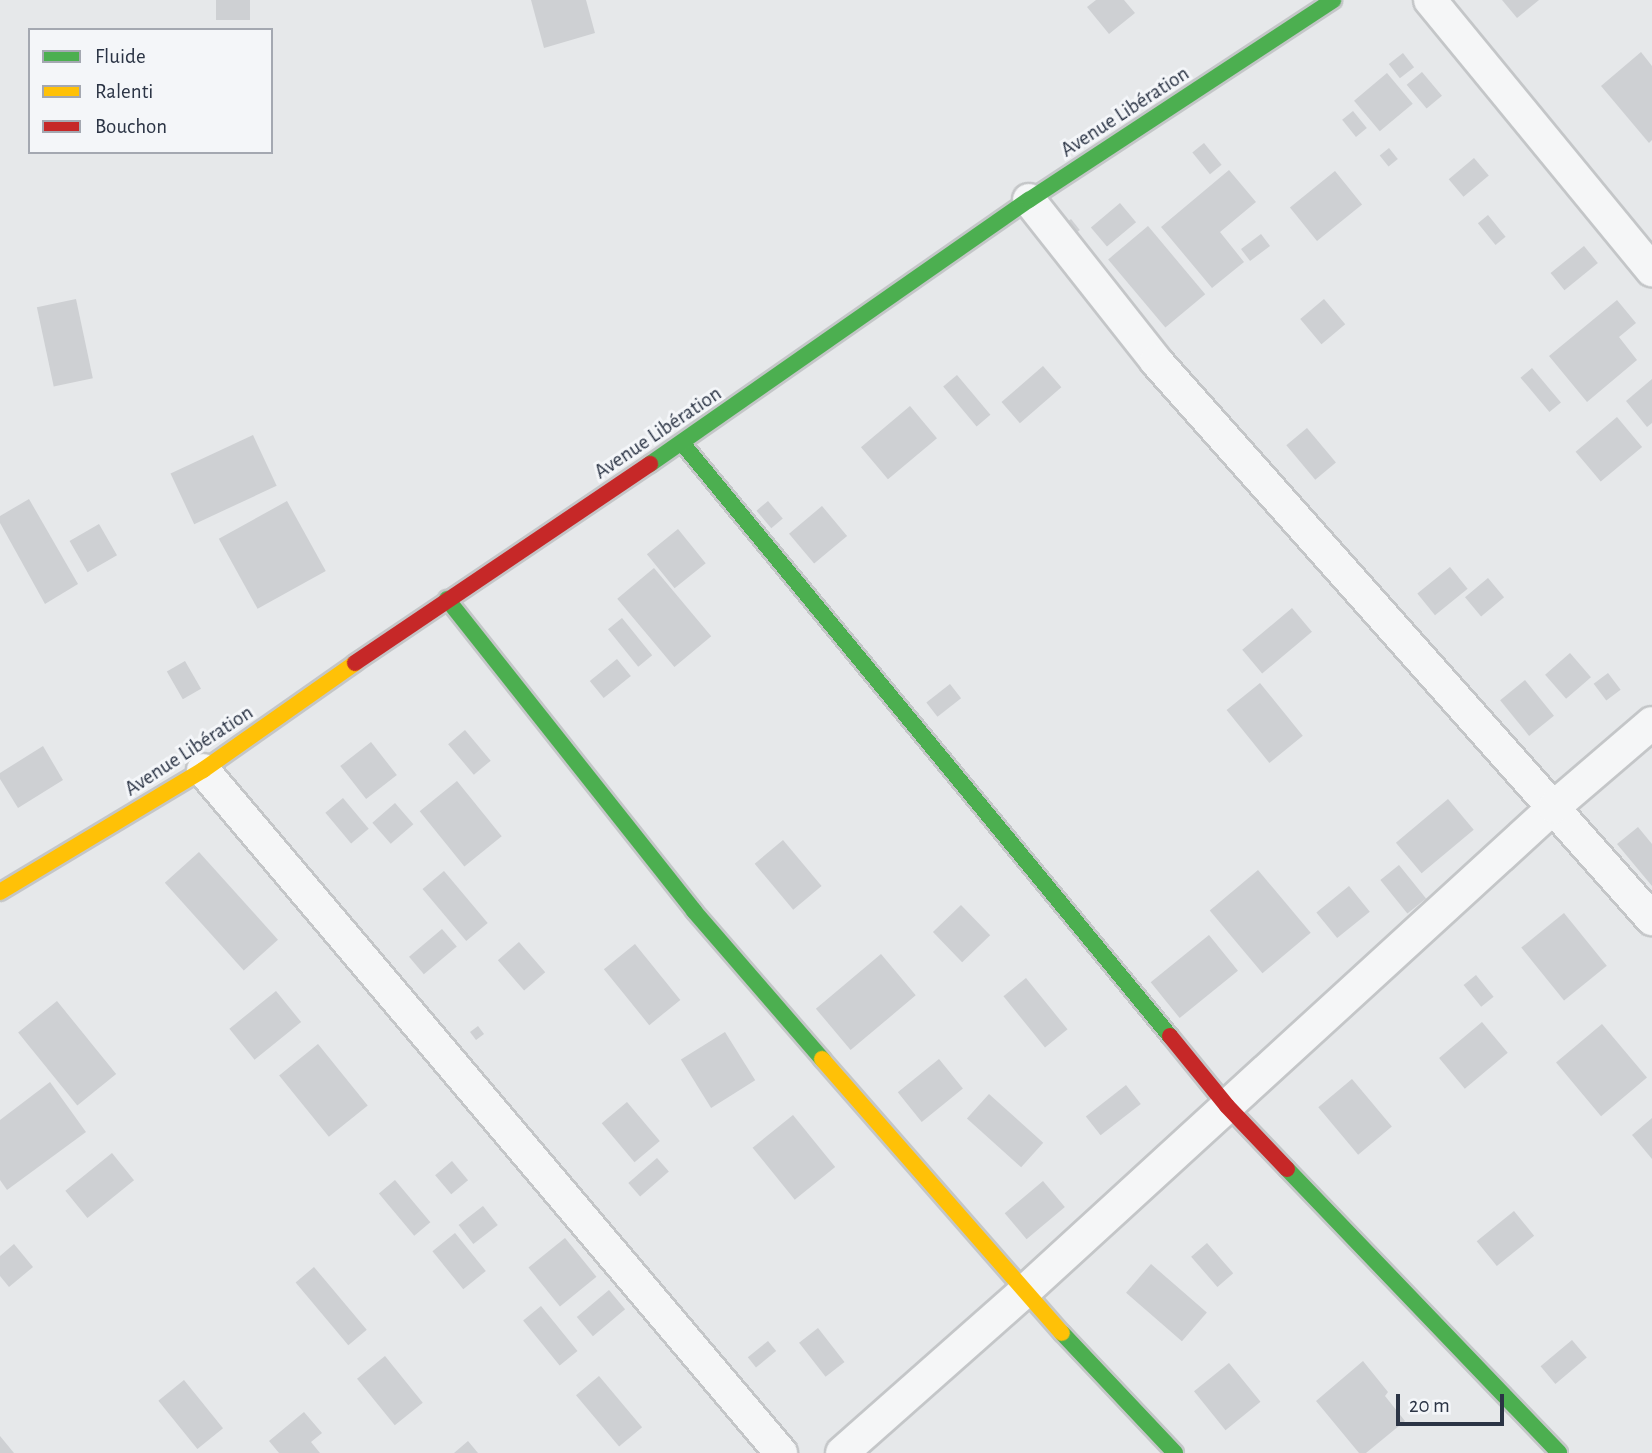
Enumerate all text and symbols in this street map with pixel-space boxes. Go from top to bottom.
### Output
legend [28,28,273,154]
text: Fluide [95,46,146,67]
street label: Avenue Libération [1056,61,1194,163]
text: Ralenti [95,81,153,102]
text: Bouchon [95,116,167,137]
street label: Avenue Libération [590,381,726,485]
street label: Avenue Libération [120,700,258,802]
scale bar [1400,1380,1508,1424]
text: 20 m [1409,1395,1450,1416]

